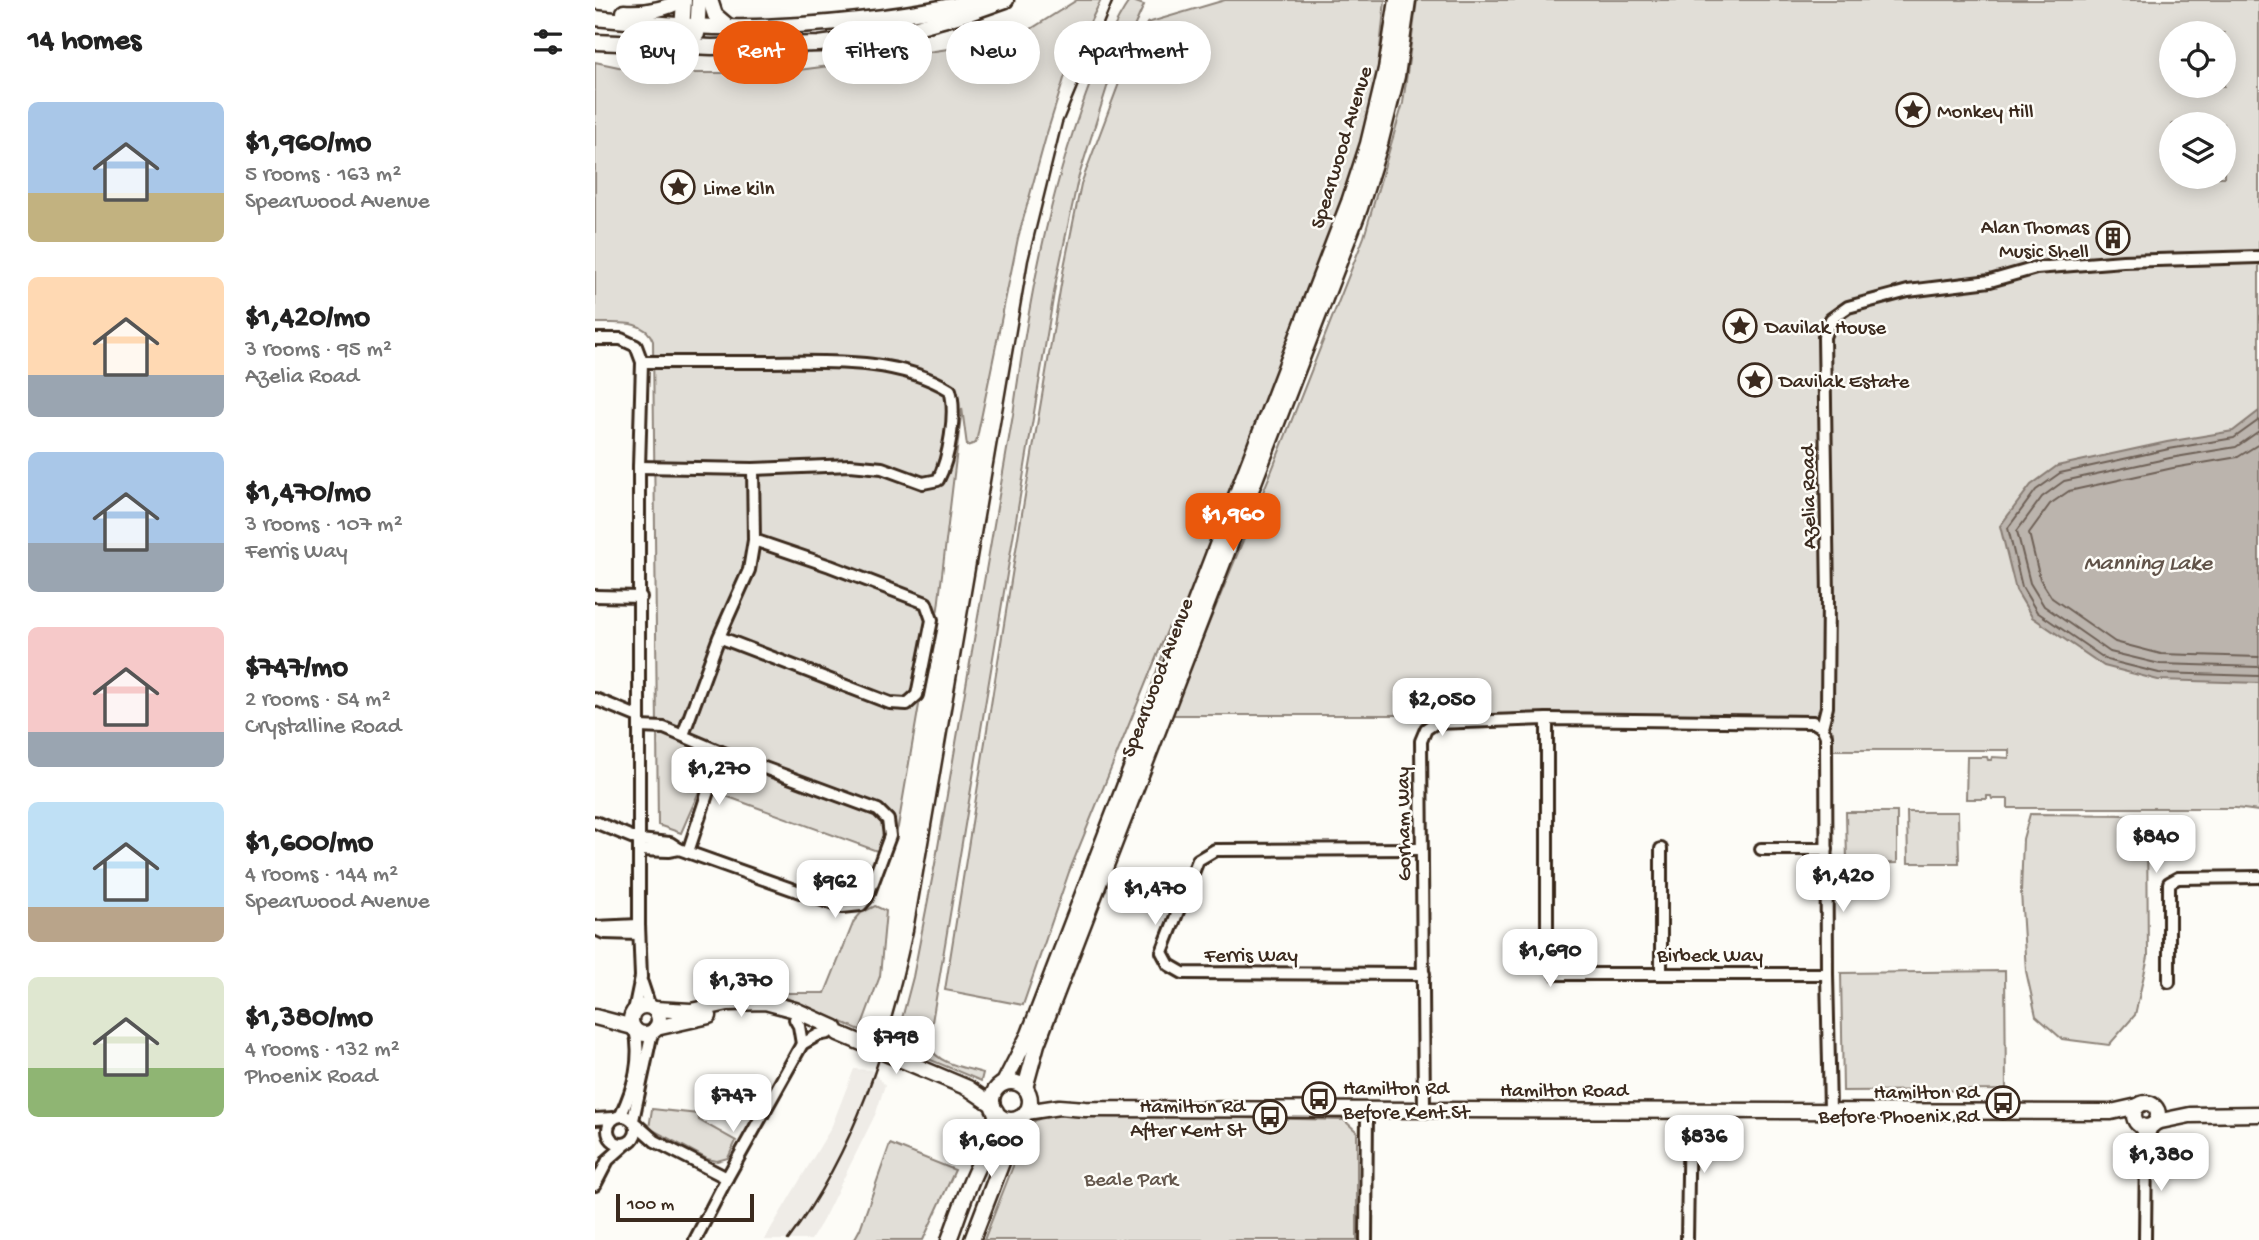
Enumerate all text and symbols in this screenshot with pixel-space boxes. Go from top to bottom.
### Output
chip: Buy [616,21,699,84]
chip: Rent [713,21,808,84]
chip: Filters [822,21,932,84]
chip: New [946,21,1040,84]
chip: Apartment [1054,21,1211,84]
map controls [2159,21,2236,189]
button: locate [2159,21,2236,98]
icon: filters [529,23,567,61]
text: 14 homes [28,25,141,60]
street label: Spearwood Avenue [1307,63,1380,232]
place icon: Monkey Hill [1894,91,1932,129]
place label: Monkey Hill [1937,101,2034,126]
button: layers [2159,112,2236,189]
text: $1,960/mo [245,127,371,162]
icon: home [84,130,168,214]
text: 5 rooms · 163 m² [245,162,401,189]
place icon: Lime kiln [659,168,697,206]
place label: Lime kiln [703,178,775,203]
text: Spearwood Avenue [245,189,430,216]
place label: Alan Thomas Music Shell [1981,217,2090,266]
building icon: Alan Thomas Music Shell [2094,219,2132,257]
text: $1,420/mo [245,302,370,337]
icon: home [84,305,168,389]
place icon: Davilak House [1721,307,1759,345]
place label: Davilak House [1763,317,1887,342]
text: 3 rooms · 95 m² [245,337,392,364]
place icon: Davilak Estate [1736,361,1774,399]
text: Azelia Road [245,364,359,391]
place label: Davilak Estate [1777,371,1910,396]
street label: Azelia Road [1797,443,1824,549]
text: $1,470/mo [245,477,371,512]
icon: home [84,480,168,564]
pin: $1,960 [1176,494,1290,553]
text: $1,960 [1201,502,1265,529]
text: 3 rooms · 107 m² [245,512,403,539]
text: Ferris Way [245,539,347,566]
water label: Manning Lake [2084,551,2213,578]
street label: Spearwood Avenue [1117,594,1202,761]
text: $747/mo [245,652,348,687]
icon: home [84,655,168,739]
pin: $2,050 [1385,678,1499,738]
text: 2 rooms · 54 m² [245,687,391,714]
text: $2,050 [1408,687,1476,714]
text: Crystalline Road [245,714,401,741]
pin: $1,270 [662,748,776,807]
text: $1,270 [687,756,751,783]
street label: Gorham Way [1392,767,1419,881]
pin: $840 [2115,816,2197,875]
text: $840 [2133,824,2179,851]
text: $1,600/mo [245,827,373,862]
icon: home [84,830,168,914]
pin: $1,420 [1786,855,1900,914]
pin: $962 [794,860,876,920]
text: 4 rooms · 144 m² [245,862,398,889]
text: $1,420 [1812,863,1874,890]
pin: $1,470 [1098,867,1212,927]
text: $962 [813,869,857,896]
text: $1,470 [1124,876,1186,903]
text: Spearwood Avenue [245,889,430,916]
pin: $1,690 [1493,930,1607,989]
text: $1,690 [1518,938,1582,965]
street label: Ferris Way [1203,945,1298,970]
street label: Birbeck Way [1656,945,1763,970]
pin: $1,370 [684,960,798,1019]
text: $1,370 [709,968,773,995]
text: $1,380/mo [245,1002,373,1037]
icon: home [84,1005,168,1089]
pin: $798 [855,1016,937,1076]
text: $798 [873,1025,919,1052]
text: 4 rooms · 132 m² [245,1037,400,1064]
text: Phoenix Road [245,1064,378,1091]
pin: $747 [692,1074,774,1134]
place label: Hamilton Rd Before Kent St [1342,1078,1472,1127]
bus stop icon: Hamilton Rd Before Kent St [1300,1080,1338,1118]
street label: Hamilton Road [1500,1080,1630,1105]
place label: Hamilton Rd Before Phoenix Rd [1817,1082,1981,1131]
text: $747 [710,1083,756,1110]
bus stop icon: Hamilton Rd Before Phoenix Rd [1984,1084,2022,1122]
place label: Hamilton Rd After Kent St [1130,1096,1247,1145]
bus stop icon: Hamilton Rd After Kent St [1251,1098,1289,1136]
pin: $836 [1663,1116,1745,1175]
pin: $1,600 [934,1120,1048,1179]
text: $836 [1681,1124,1727,1151]
text: $1,600 [959,1128,1023,1155]
pin: $1,380 [2104,1134,2218,1193]
text: $1,380 [2129,1142,2193,1169]
park label: Beale Park [1083,1169,1180,1194]
scale bar [616,1191,754,1223]
text: 100 m [627,1194,674,1217]

